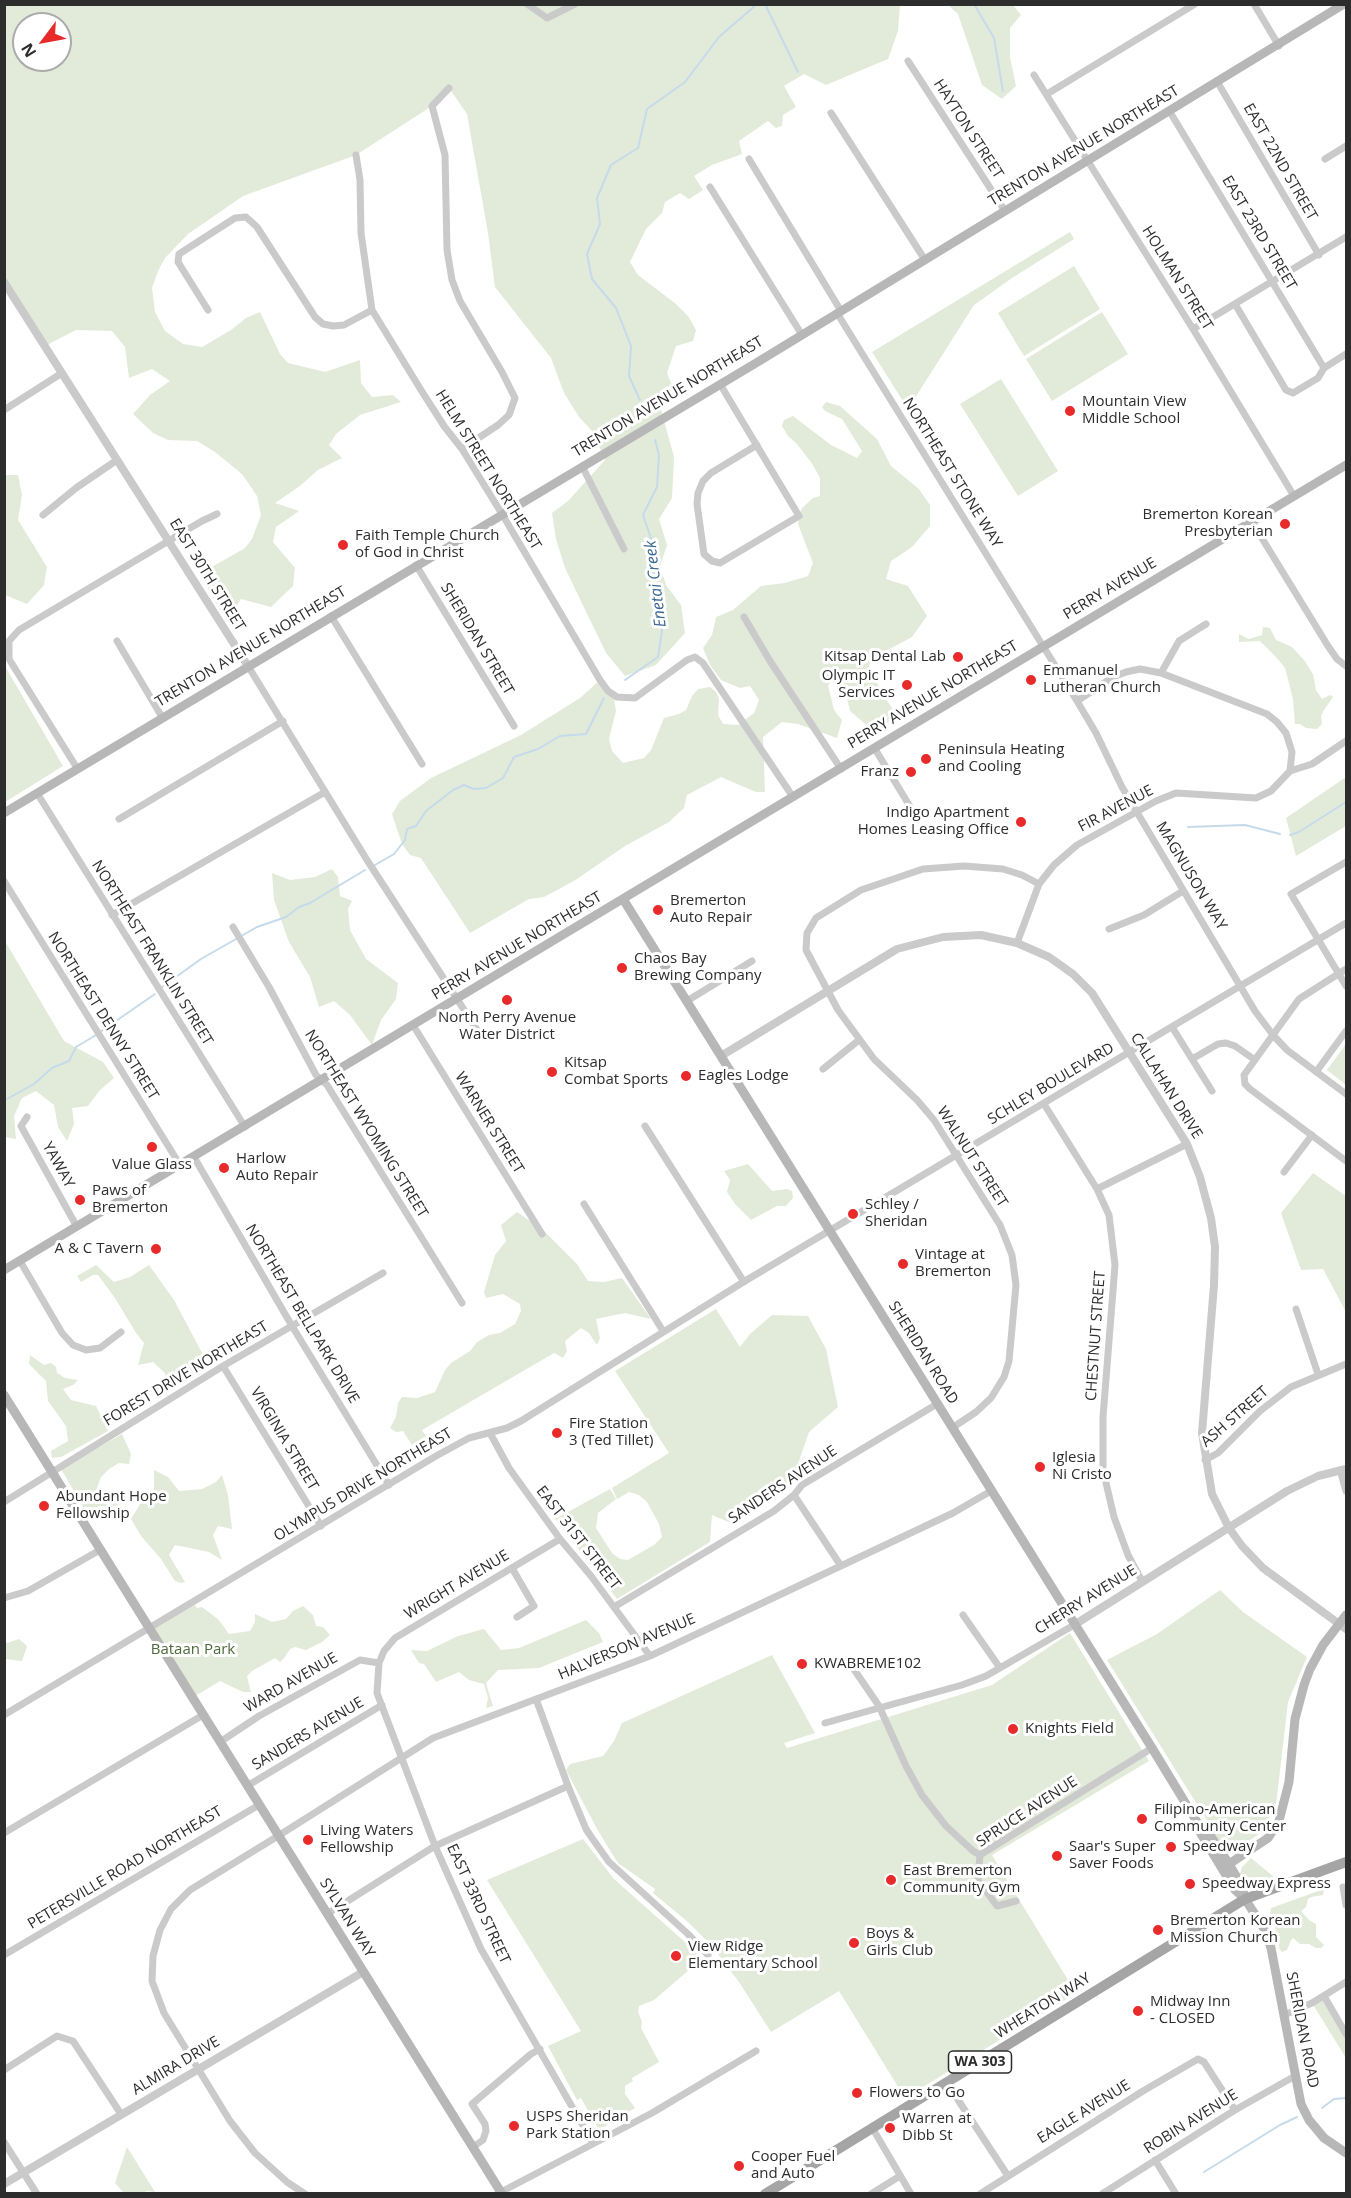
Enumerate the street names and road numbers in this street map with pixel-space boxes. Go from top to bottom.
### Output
street label: HAYTON STREET [929,76,1007,182]
street label: TRENTON AVENUE NORTHEAST [985,82,1183,210]
street label: EAST 22ND STREET [1239,100,1321,224]
street label: EAST 23RD STREET [1218,173,1300,293]
street label: HOLMAN STREET [1138,223,1216,333]
street label: TRENTON AVENUE NORTHEAST [569,333,767,461]
street label: HELM STREET NORTHEAST [431,387,545,553]
street label: NORTHEAST STONE WAY [898,395,1006,551]
street label: EAST 30TH STREET [165,515,249,635]
street label: PERRY AVENUE [1060,554,1160,624]
street label: SHERIDAN STREET [437,580,517,698]
street label: TRENTON AVENUE NORTHEAST [152,583,350,711]
street label: PERRY AVENUE NORTHEAST [845,637,1021,753]
street label: FIR AVENUE [1075,782,1157,836]
street label: MAGNUSON WAY [1152,819,1230,933]
street label: NORTHEAST FRANKLIN STREET [88,857,216,1049]
street label: PERRY AVENUE NORTHEAST [429,888,605,1004]
street label: NORTHEAST DENNY STREET [44,929,162,1103]
street label: NORTHEAST WYOMING STREET [301,1027,431,1221]
street label: CALLAHAN DRIVE [1126,1030,1206,1142]
street label: SCHLEY BOULEVARD [985,1039,1117,1129]
street label: WARNER STREET [451,1069,527,1177]
street label: WALNUT STREET [933,1103,1011,1211]
street label: YAWAY [38,1139,78,1191]
street label: NORTHEAST BELLPARK DRIVE [241,1221,363,1407]
street label: CHESTNUT STREET [1082,1270,1110,1402]
street label: SHERIDAN ROAD [884,1298,962,1408]
street label: FOREST DRIVE NORTHEAST [100,1318,272,1430]
street label: ASH STREET [1198,1383,1272,1451]
street label: VIRGINIA STREET [246,1384,322,1494]
street label: OLYMPUS DRIVE NORTHEAST [271,1425,455,1545]
street label: SANDERS AVENUE [725,1442,841,1528]
street label: EAST 31ST STREET [532,1483,624,1593]
street label: WRIGHT AVENUE [401,1547,513,1623]
street label: CHERRY AVENUE [1032,1561,1140,1639]
street label: HALVERSON AVENUE [556,1610,698,1684]
street label: WARD AVENUE [241,1649,341,1717]
street label: SANDERS AVENUE [249,1694,367,1774]
street label: SPRUCE AVENUE [973,1773,1081,1851]
street label: PETERSVILLE ROAD NORTHEAST [25,1803,225,1933]
street label: EAST 33RD STREET [442,1841,514,1967]
street label: SYLVAN WAY [316,1875,378,1961]
street label: WHEATON WAY [992,1969,1094,2043]
street label: SHERIDAN ROAD [1282,1970,1322,2090]
street label: ALMIRA DRIVE [129,2033,223,2099]
road number: WA 303 [948,2051,1012,2073]
street label: EAGLE AVENUE [1034,2076,1134,2148]
street label: ROBIN AVENUE [1141,2086,1241,2158]

